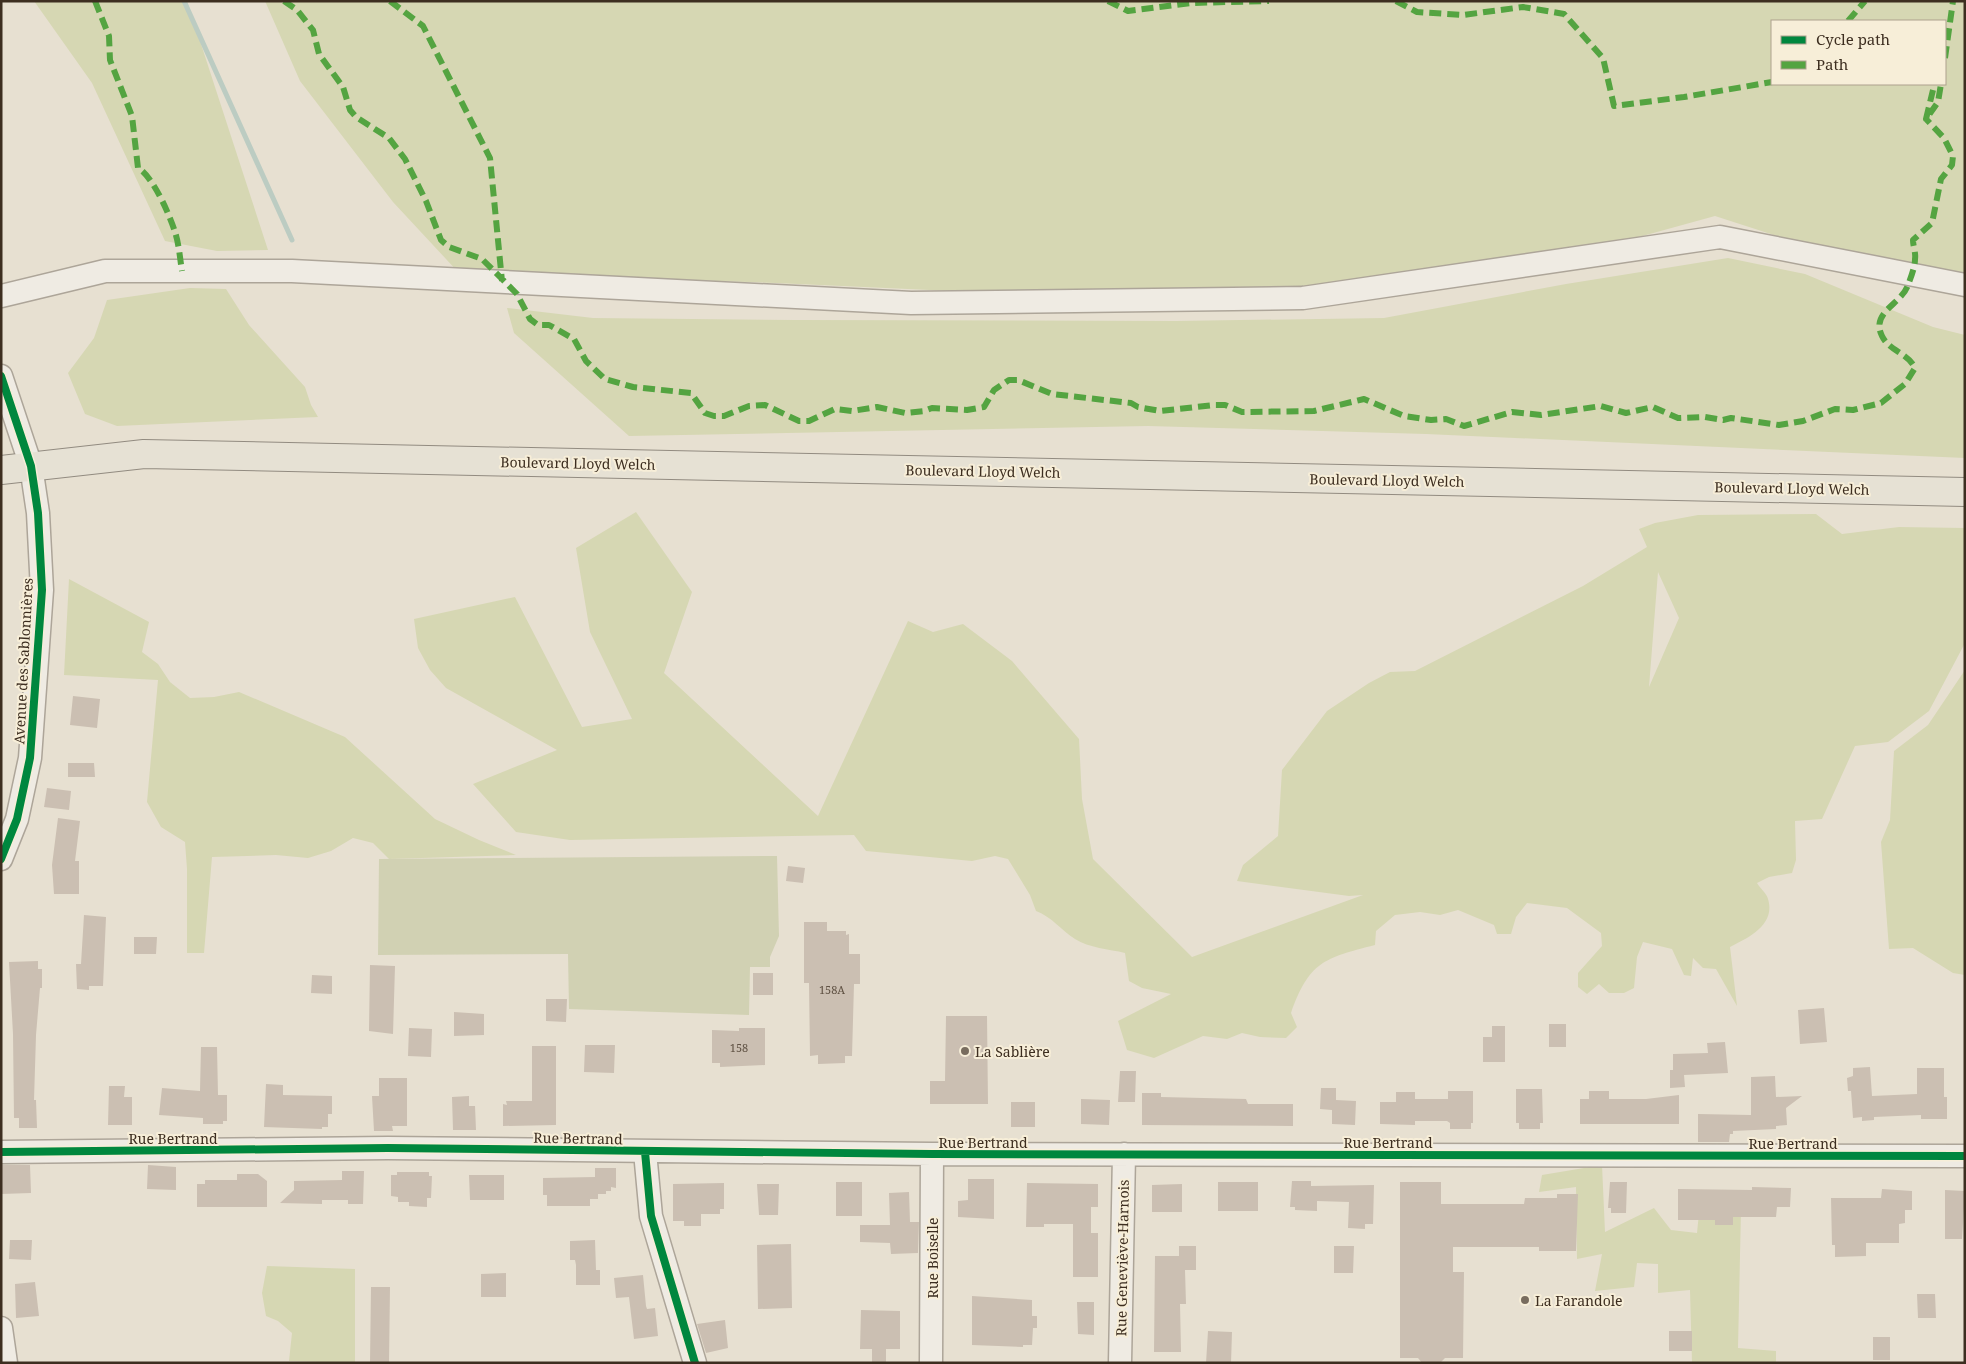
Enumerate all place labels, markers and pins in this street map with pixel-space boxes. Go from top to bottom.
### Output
place label: La Sablière [975,1042,1050,1061]
marker: La Sablière [959,1045,971,1057]
place label: La Farandole [1535,1291,1623,1310]
marker: La Farandole [1519,1294,1531,1306]

